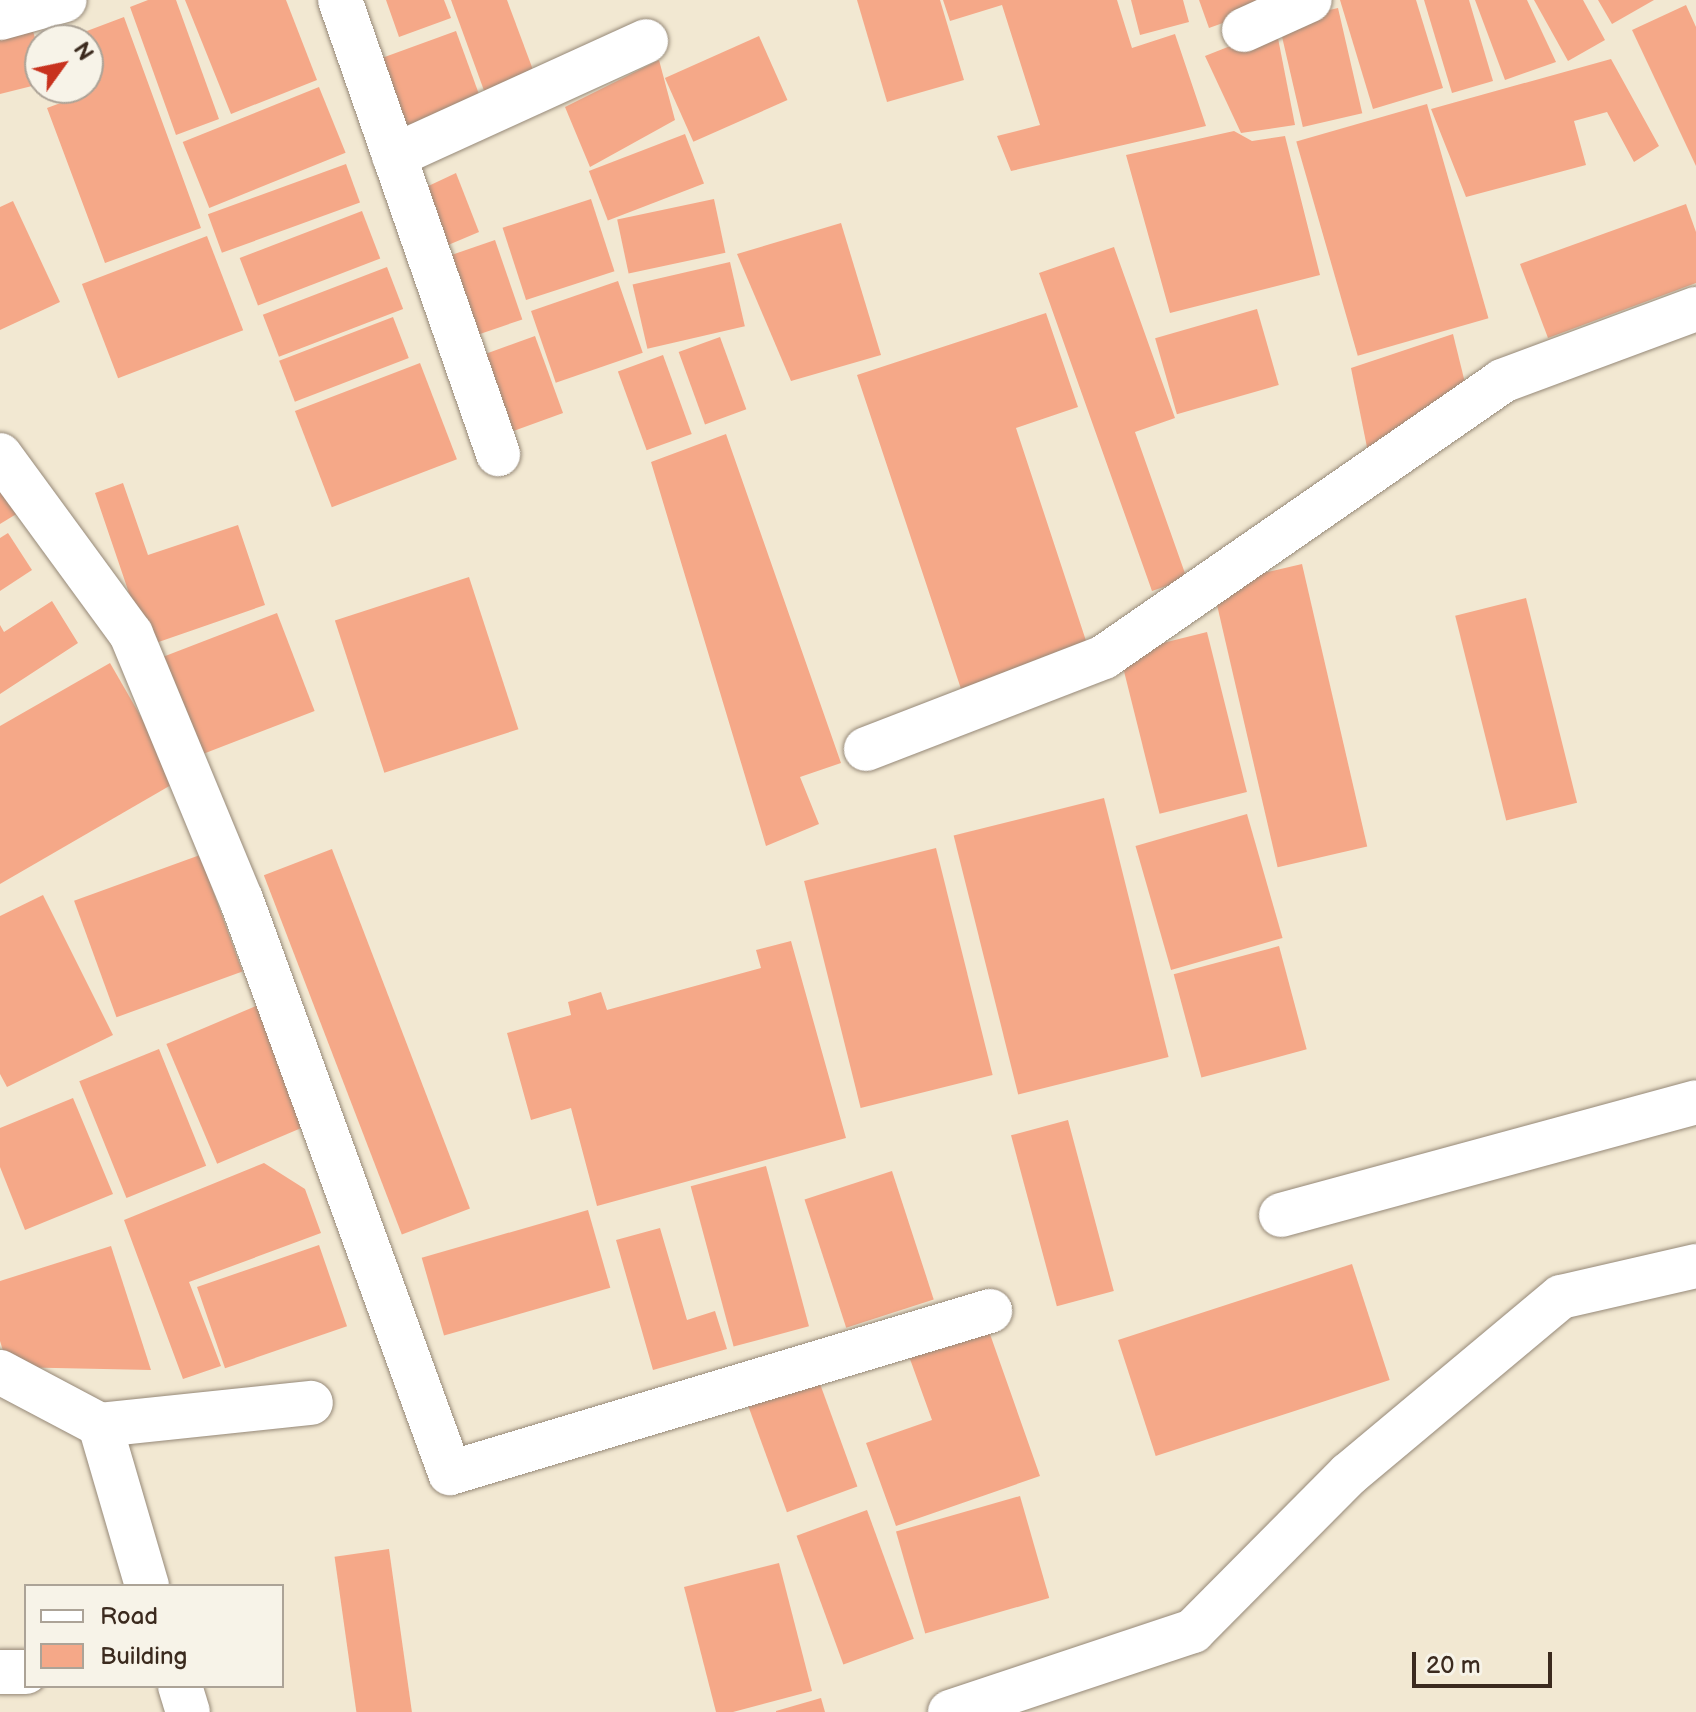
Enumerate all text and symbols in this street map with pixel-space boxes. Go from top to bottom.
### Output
north arrow [24,24,104,104]
text: N [67,37,99,66]
legend [24,1584,284,1688]
text: Road [100,1602,158,1631]
scale bar [1416,1636,1556,1686]
text: Building [100,1642,187,1671]
text: 20 m [1426,1651,1481,1680]

